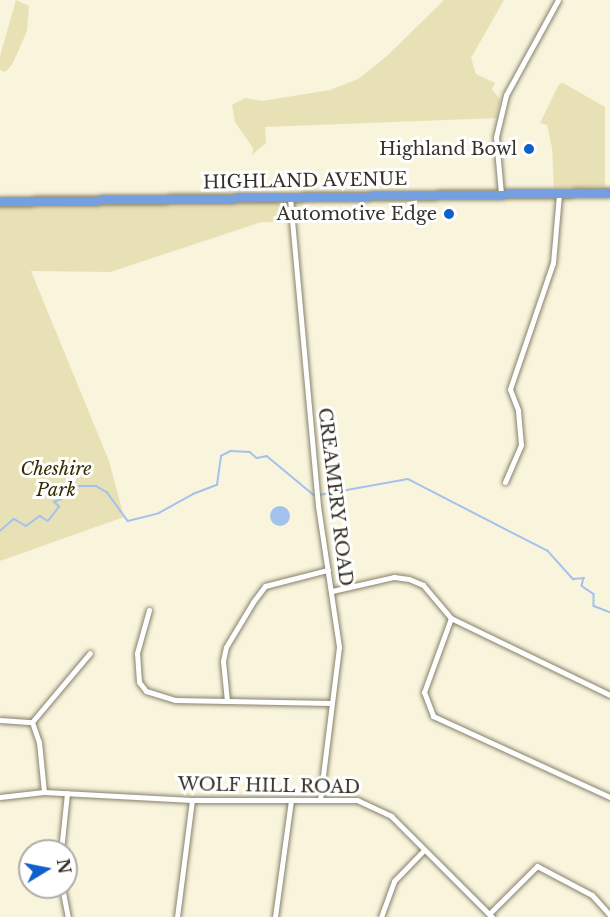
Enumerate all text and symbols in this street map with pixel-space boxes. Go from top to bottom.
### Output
place label: Highland Bowl [379,138,517,160]
marker: Highland Bowl [522,142,536,156]
street label: HIGHLAND AVENUE [202,168,408,194]
place label: Automotive Edge [276,203,437,225]
marker: Automotive Edge [442,207,456,221]
street label: CREAMERY ROAD [313,406,357,588]
park label: Cheshire Park [20,459,92,502]
street label: WOLF HILL ROAD [177,774,361,798]
north arrow [18,839,78,899]
text: N [53,857,75,875]

